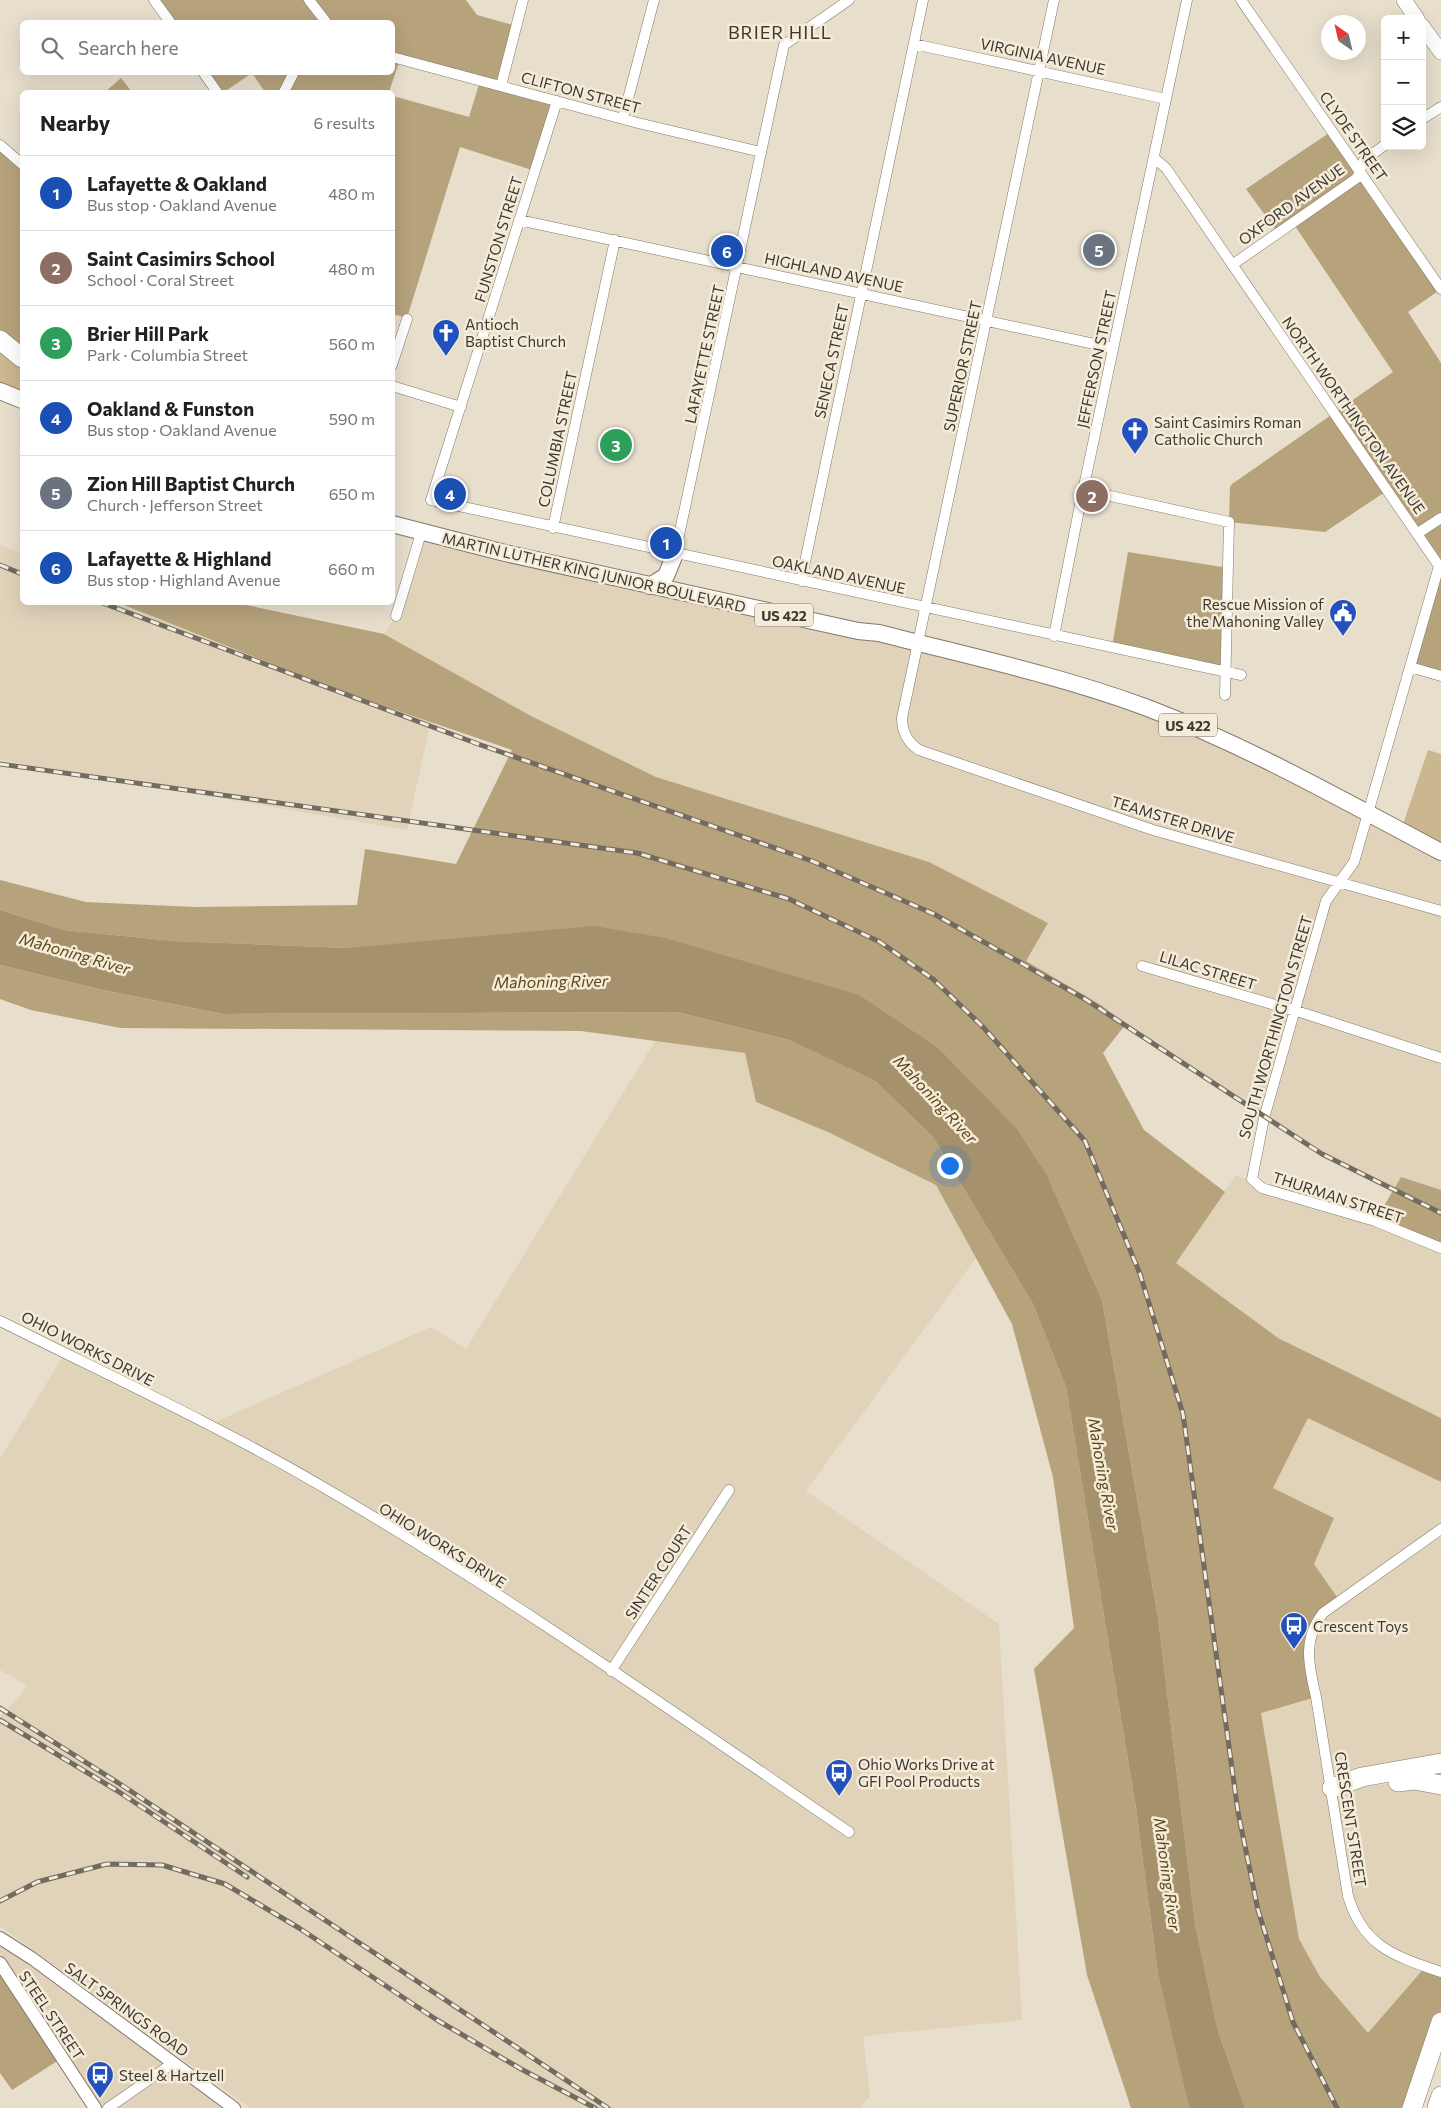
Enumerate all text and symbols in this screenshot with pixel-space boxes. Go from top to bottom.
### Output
north arrow [1321,15,1366,60]
map controls [1381,15,1426,150]
button: + [1381,15,1426,60]
search box [20,20,395,75]
district label: BRIER HILL [728,21,832,43]
icon: search [38,34,66,62]
street label: VIRGINIA AVENUE [979,34,1107,78]
text: Search here [78,36,178,59]
button: − [1381,60,1426,105]
street label: CLIFTON STREET [519,67,643,117]
street label: CLYDE STREET [1316,88,1392,185]
button: layers [1381,105,1426,150]
text: Nearby [40,110,110,135]
text: 6 results [314,113,375,132]
street label: OXFORD AVENUE [1235,160,1347,248]
text: Lafayette & Oakland [87,172,267,195]
street label: FUNSTON STREET [470,173,526,304]
text: 1 [52,184,60,203]
text: 480 m [328,184,375,203]
text: Bus stop · Oakland Avenue [87,195,277,214]
pin: 5 [1083,231,1115,269]
pin: 6 [711,232,743,270]
text: Saint Casimirs School [87,247,275,270]
street label: HIGHLAND AVENUE [763,248,905,296]
text: 2 [51,259,61,278]
text: 480 m [328,259,375,278]
text: School · Coral Street [87,270,234,289]
street label: LAFAYETTE STREET [681,283,728,425]
street label: JEFFERSON STREET [1073,288,1119,430]
street label: SUPERIOR STREET [939,299,985,433]
street label: SENECA STREET [810,301,852,420]
street label: NORTH WORTHINGTON AVENUE [1279,313,1429,517]
place label: Antioch Baptist Church [465,315,566,350]
church icon: Antioch Baptist Church [431,318,461,357]
text: Brier Hill Park [87,322,209,345]
text: 3 [51,334,61,353]
text: 560 m [329,334,375,353]
text: Park · Columbia Street [87,345,248,364]
street label: COLUMBIA STREET [534,369,580,509]
text: Oakland & Funston [87,397,254,420]
text: 4 [51,409,61,428]
text: 590 m [329,409,375,428]
place label: Saint Casimirs Roman Catholic Church [1154,413,1301,448]
church icon: Saint Casimirs Roman Catholic Church [1120,416,1150,455]
text: Bus stop · Oakland Avenue [87,420,277,439]
pin: 3 [600,426,632,464]
text: Zion Hill Baptist Church [87,472,295,495]
pin: 4 [434,475,466,513]
pin: 2 [1076,477,1108,515]
text: 5 [51,484,61,503]
text: 650 m [329,484,375,503]
text: Church · Jefferson Street [87,495,263,514]
pin: 1 [650,524,682,562]
street label: MARTIN LUTHER KING JUNIOR BOULEVARD [440,528,748,616]
text: Lafayette & Highland [87,547,271,570]
street label: OAKLAND AVENUE [771,551,907,597]
text: 6 [51,559,61,578]
text: 660 m [328,559,375,578]
text: Bus stop · Highland Avenue [87,570,280,589]
place label: Rescue Mission of the Mahoning Valley [1186,595,1324,630]
public building icon: Rescue Mission of the Mahoning Valley [1328,598,1358,637]
road number: US 422 [755,604,813,626]
road number: US 422 [1159,714,1217,736]
street label: TEAMSTER DRIVE [1109,792,1237,846]
street label: SOUTH WORTHINGTON STREET [1234,913,1316,1141]
water label: Mahoning River [18,928,133,978]
street label: LILAC STREET [1158,947,1259,993]
water label: Mahoning River [494,970,609,991]
water label: Mahoning River [890,1051,982,1148]
your location [937,1153,963,1179]
street label: THURMAN STREET [1270,1167,1406,1227]
street label: OHIO WORKS DRIVE [19,1307,157,1389]
water label: Mahoning River [1085,1416,1123,1532]
street label: OHIO WORKS DRIVE [376,1499,510,1591]
street label: SINTER COURT [621,1521,695,1622]
bus stop icon: Crescent Toys [1279,1611,1309,1650]
place label: Crescent Toys [1313,1617,1409,1635]
street label: CRESCENT STREET [1331,1750,1371,1888]
place label: Ohio Works Drive at GFI Pool Products [858,1755,995,1790]
bus stop icon: Ohio Works Drive at GFI Pool Products [824,1758,854,1797]
water label: Mahoning River [1151,1816,1185,1932]
street label: SALT SPRINGS ROAD [62,1958,192,2060]
street label: STEEL STREET [16,1967,89,2063]
bus stop icon: Steel & Hartzell [85,2060,115,2099]
place label: Steel & Hartzell [119,2066,224,2084]

